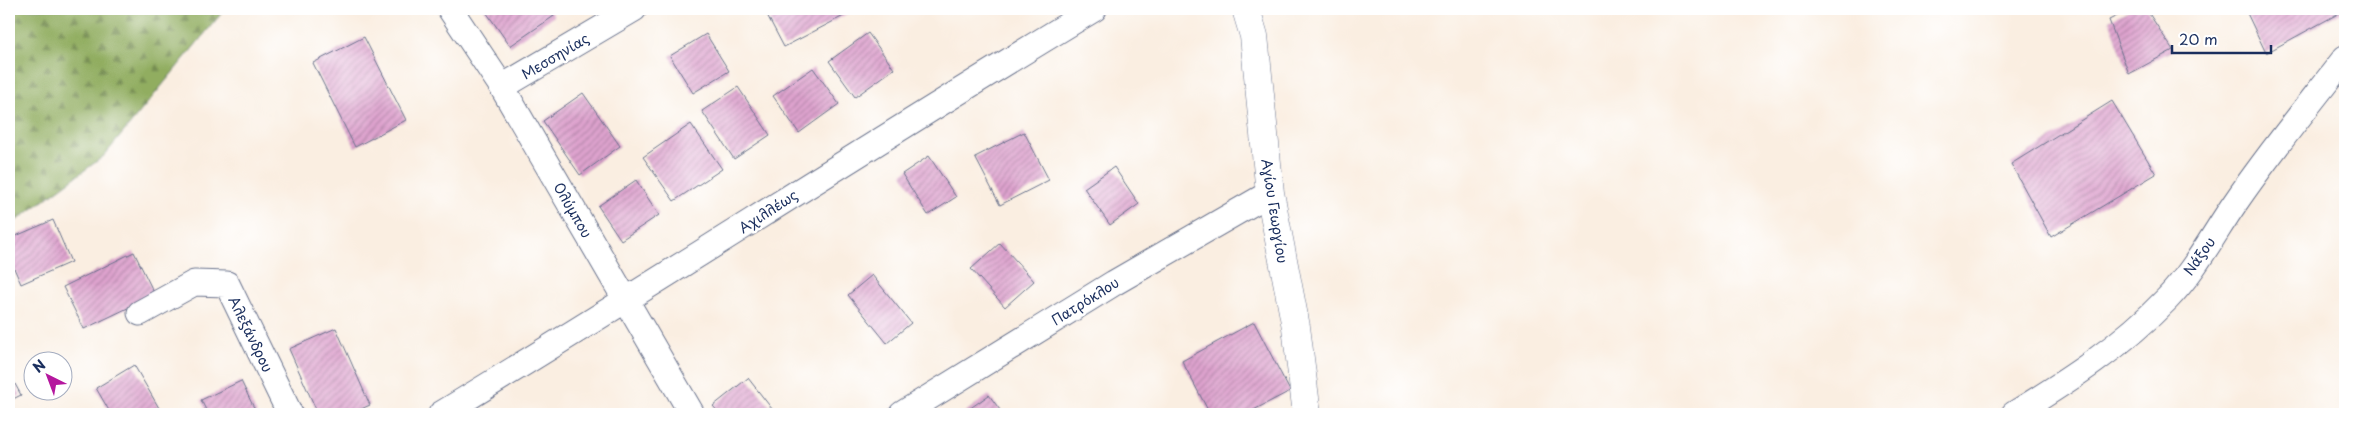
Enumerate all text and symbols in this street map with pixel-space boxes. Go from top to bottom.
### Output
scale bar [2172,22,2270,54]
text: 20 m [2179,27,2218,50]
street label: Μεσσηνίας [517,28,593,84]
street label: Αγίου Γεωργίου [1256,157,1294,265]
street label: Ολύμπου [549,178,597,242]
street label: Αχιλλέως [734,184,802,238]
street label: Νάξου [2178,232,2220,280]
street label: Πατρόκλου [1047,272,1123,330]
street label: Αλεξάνδρου [224,292,278,376]
north arrow [22,350,72,400]
text: N [28,354,50,377]

